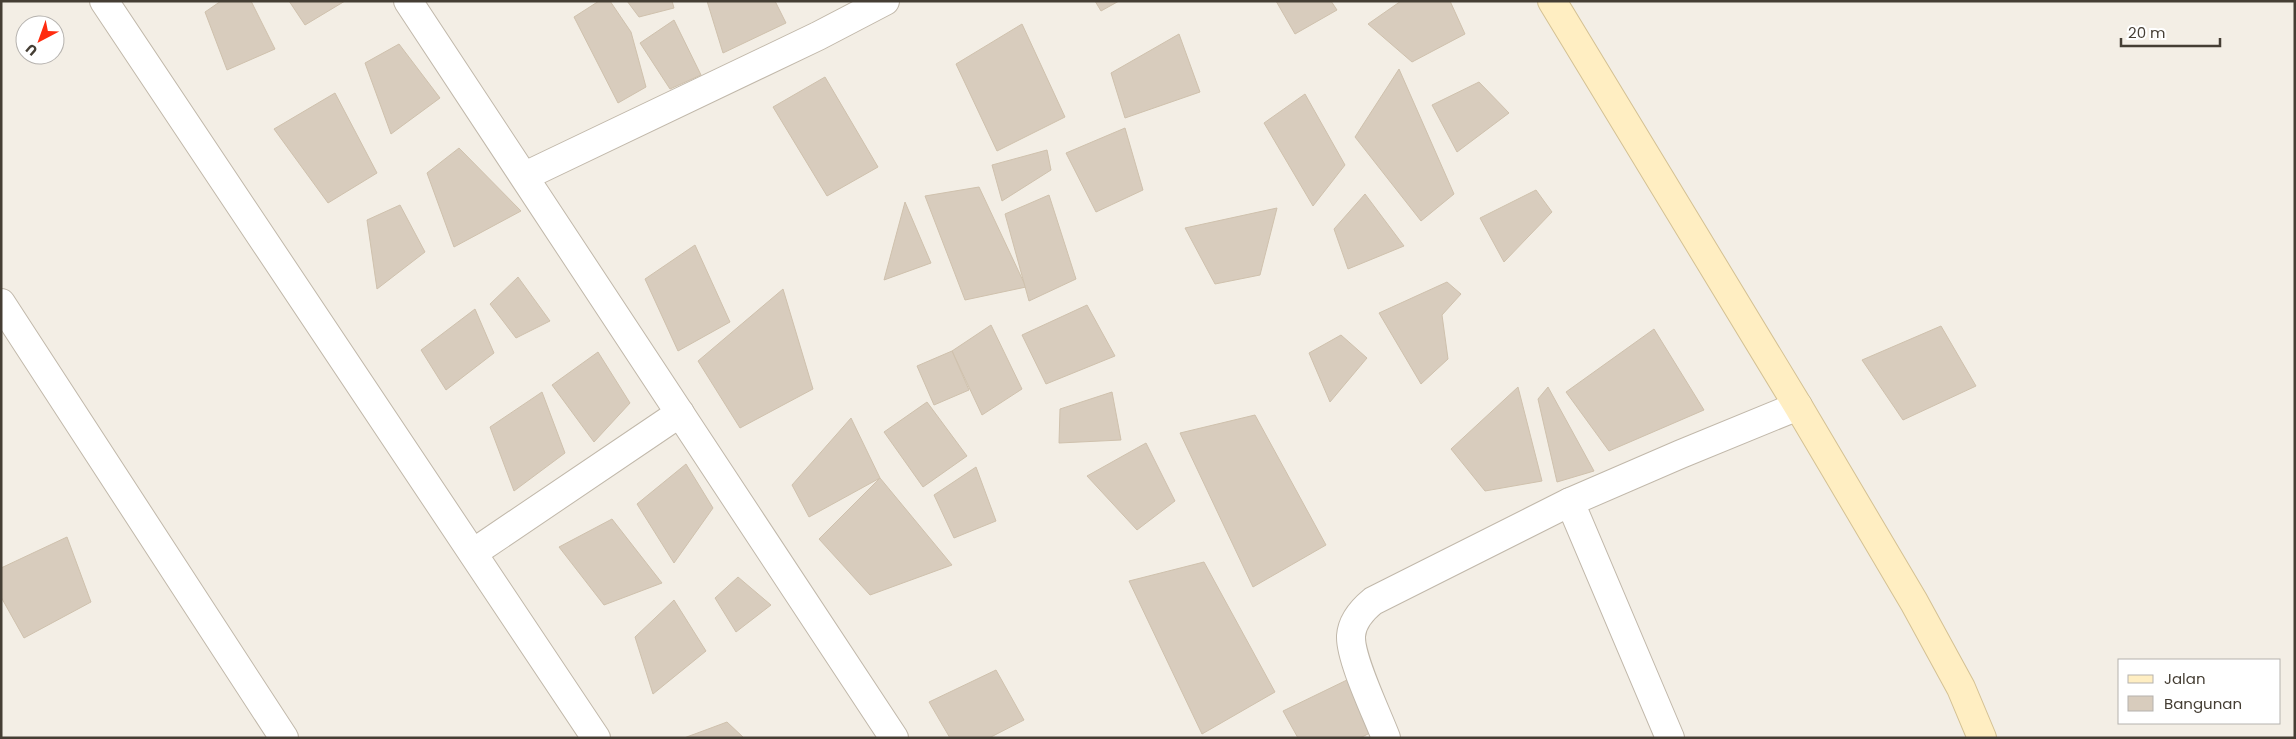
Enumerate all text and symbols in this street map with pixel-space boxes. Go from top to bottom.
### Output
north arrow [15,15,65,65]
scale bar [2121,15,2220,47]
text: 20 m [2128,22,2166,43]
text: U [21,39,42,61]
legend [2118,659,2281,724]
text: Jalan [2164,668,2206,689]
text: Bangunan [2164,693,2242,714]

